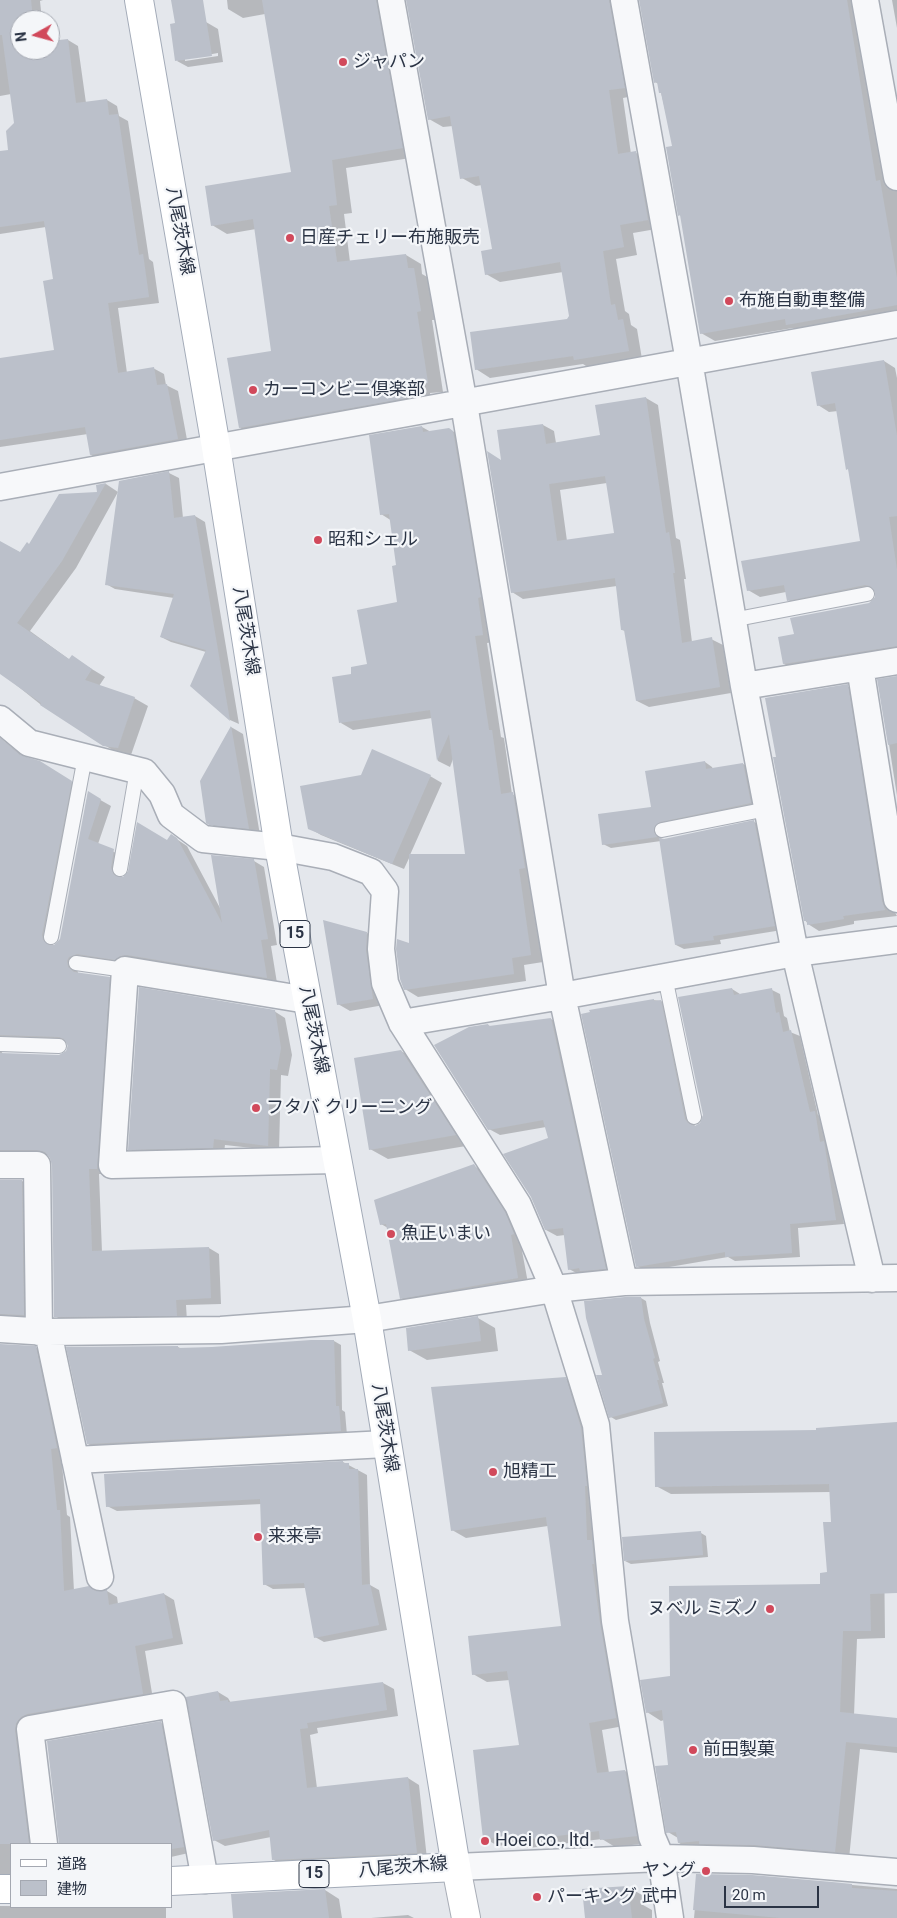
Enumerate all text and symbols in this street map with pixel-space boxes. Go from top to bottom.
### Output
north arrow [10,10,60,60]
text: N [13,31,30,43]
place label: ジャパン [353,51,425,73]
marker: ジャパン [337,56,349,68]
street label: 八尾茨木線 [161,185,197,277]
place label: 日産チェリー布施販売 [300,227,480,249]
marker: 日産チェリー布施販売 [284,232,296,244]
place label: 布施自動車整備 [739,290,865,312]
marker: 布施自動車整備 [723,295,735,307]
place label: カーコンビニ倶楽部 [263,379,425,401]
marker: カーコンビニ倶楽部 [247,384,259,396]
place label: 昭和シェル [328,529,418,551]
marker: 昭和シェル [312,534,324,546]
street label: 八尾茨木線 [227,585,263,677]
road number: 15 [280,921,310,948]
street label: 八尾茨木線 [294,984,332,1076]
place label: フタバ クリーニング [266,1097,432,1119]
marker: フタバ クリーニング [250,1102,262,1114]
place label: 魚正いまい [401,1223,491,1245]
marker: 魚正いまい [385,1228,397,1240]
street label: 八尾茨木線 [366,1382,402,1474]
place label: 旭精工 [503,1461,557,1483]
marker: 旭精工 [487,1466,499,1478]
place label: 来来亭 [268,1526,322,1548]
marker: 来来亭 [252,1531,264,1543]
place label: ヌベル ミズノ [648,1598,760,1620]
marker: ヌベル ミズノ [764,1603,776,1615]
place label: 前田製菓 [703,1739,775,1761]
marker: 前田製菓 [687,1744,699,1756]
place label: Hoei co., ltd. [495,1830,594,1852]
marker: Hoei co., ltd. [479,1835,491,1847]
legend [10,1843,172,1908]
street label: 八尾茨木線 [357,1853,449,1883]
text: 道路 [57,1855,87,1873]
road number: 15 [299,1860,329,1888]
place label: ヤング [642,1860,696,1882]
marker: ヤング [700,1865,712,1877]
scale bar [727,1876,822,1908]
text: 建物 [57,1880,87,1898]
place label: パーキング 武中 [547,1886,677,1908]
text: 20 m [732,1886,766,1904]
marker: パーキング 武中 [531,1891,543,1903]

